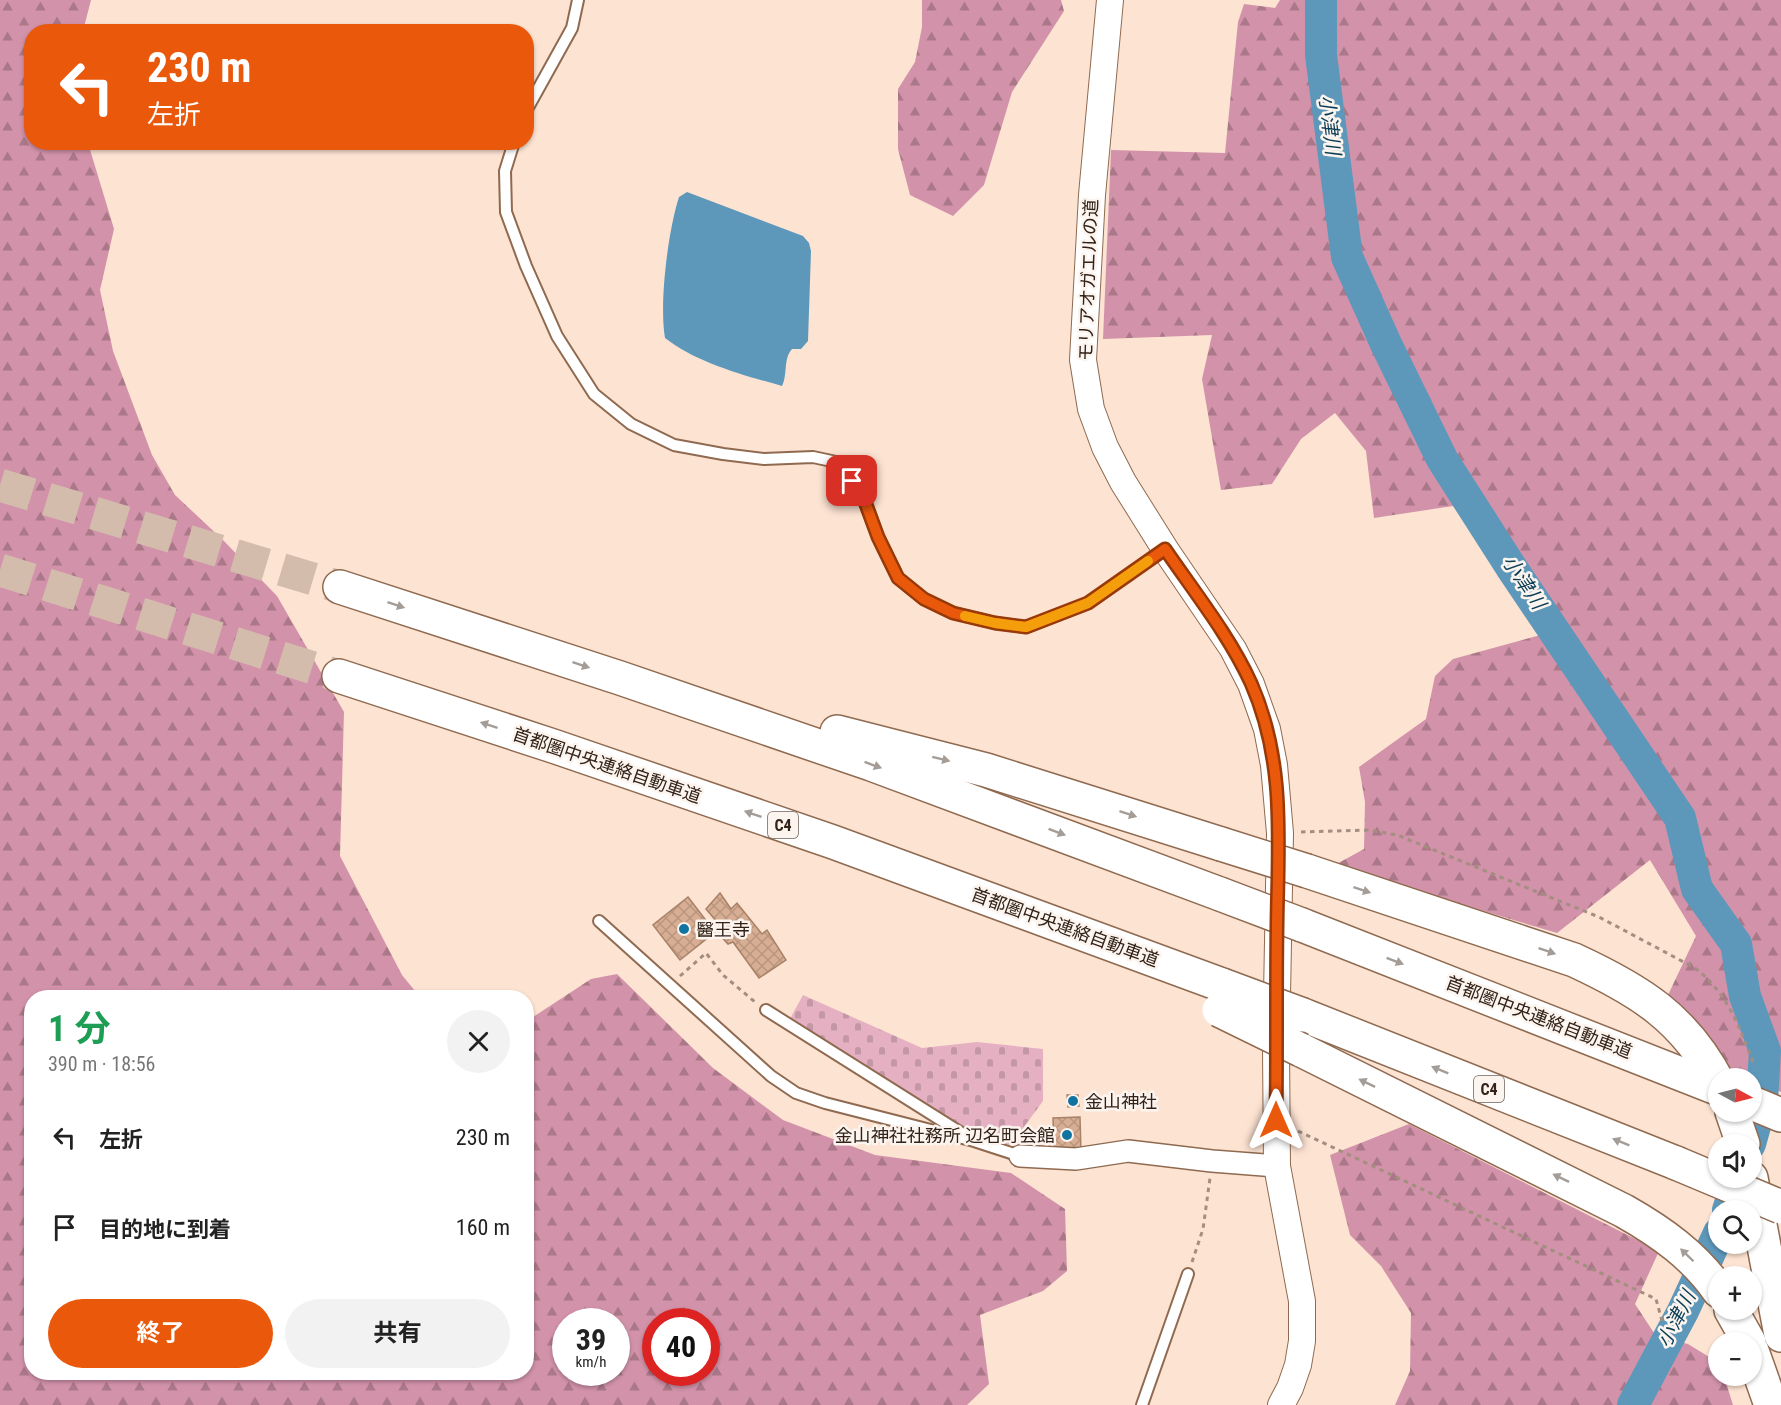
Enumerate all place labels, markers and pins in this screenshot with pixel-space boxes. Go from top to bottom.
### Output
pin [826,455,877,506]
place label: 醫王寺 [696,919,750,940]
marker: 醫王寺 [677,922,691,936]
place label: 金山神社 [1085,1091,1157,1112]
marker: 金山神社 [1066,1094,1080,1108]
place label: 金山神社社務所 辺名町会館 [835,1125,1055,1146]
marker: 金山神社社務所 辺名町会館 [1060,1128,1074,1142]

